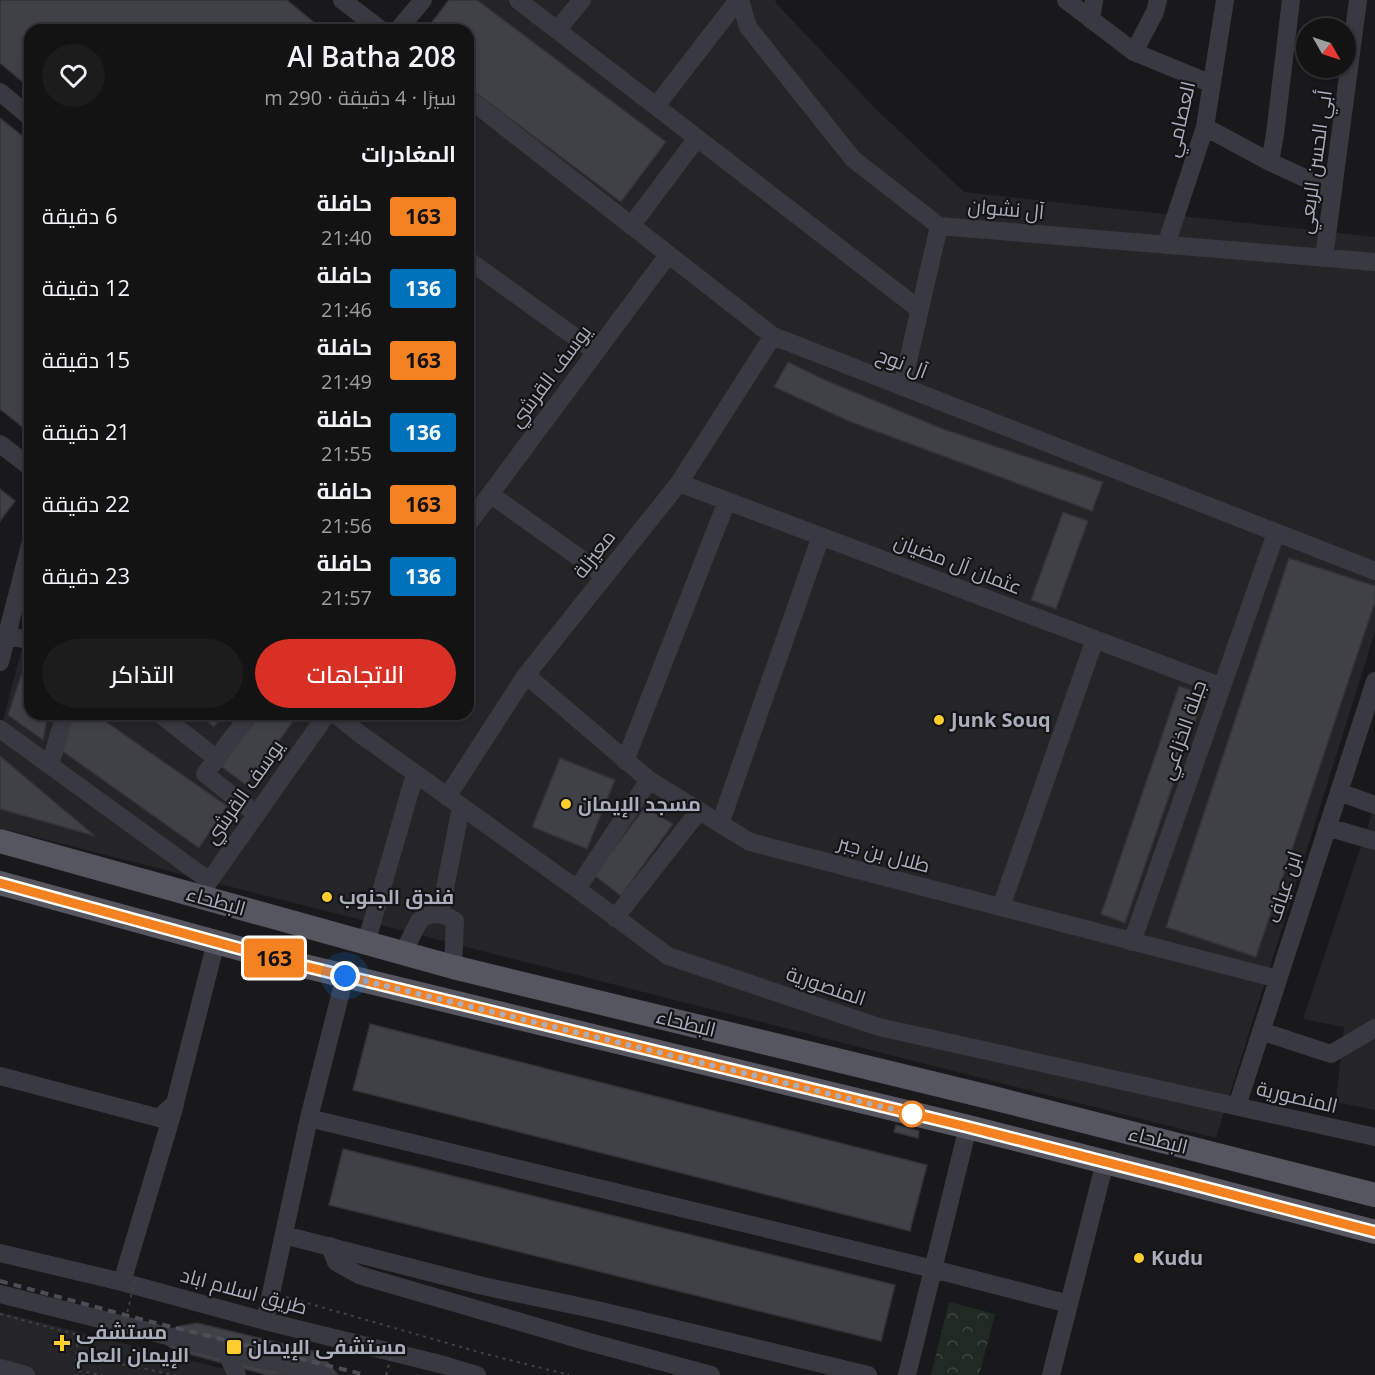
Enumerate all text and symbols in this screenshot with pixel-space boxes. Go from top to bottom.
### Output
north arrow [1296,18,1356,78]
map controls [1296,18,1356,78]
text: Al Batha 208 [287,37,456,75]
button: heart [42,44,105,107]
street label: العصامي [1158,78,1204,160]
text: سيرًا · 4 دقيقة · 290 m [264,84,456,111]
street label: أبي الحسن الربعي [1291,88,1341,236]
text: المغادرات [361,138,456,168]
text: حافلة [317,187,372,217]
street label: آل نشوان [967,192,1046,225]
text: 6 دقيقة [42,200,118,230]
text: 163 [405,202,441,230]
text: 21:40 [321,224,372,251]
text: حافلة [317,259,372,289]
text: 12 دقيقة [42,272,130,302]
text: 136 [405,274,441,302]
text: 21:46 [321,296,372,323]
street label: يوسف القرشي [502,318,599,434]
text: حافلة [317,331,372,361]
street label: آل نوح [873,341,932,386]
text: 15 دقيقة [42,344,130,374]
text: 163 [405,346,441,374]
text: 21:49 [321,368,372,395]
text: حافلة [317,403,372,433]
text: 21 دقيقة [42,416,130,446]
text: 136 [405,418,441,446]
text: 21:55 [321,440,372,467]
text: حافلة [317,475,372,505]
text: 22 دقيقة [42,488,130,518]
text: 163 [405,490,441,518]
text: 21:56 [321,512,372,539]
street label: معيزلة [566,524,621,583]
street label: عثمان آل مضيان [891,527,1026,600]
text: حافلة [317,547,372,577]
text: 23 دقيقة [42,560,130,590]
text: 136 [405,562,441,590]
text: 21:57 [321,584,372,611]
button: التذاكر [42,639,243,708]
button: الاتجاهات [255,639,456,708]
street label: جبلة الخزاعي [1153,676,1215,784]
place label: Junk Souq [949,706,1051,733]
marker: Junk Souq [932,713,946,727]
street label: يوسف القرشي [198,734,292,850]
place label: مسجد الإيمان [578,790,701,818]
marker: مسجد الإيمان [559,797,573,811]
street label: طلال بن جبر [834,828,933,879]
street label: ابن عياف [1259,847,1308,926]
street label: البطحاء [183,879,249,922]
place label: فندق الجنوب [339,883,454,910]
marker: فندق الجنوب [320,890,334,904]
line badge: 163 [240,938,308,978]
text: 163 [256,944,292,972]
street label: المنصورية [783,959,870,1012]
your location [330,961,360,991]
street label: البطحاء [653,1002,719,1043]
street label: المنصورية [1254,1074,1340,1119]
unlabelled marker [899,1101,925,1127]
street label: البطحاء [1125,1119,1191,1160]
place label: Kudu [1151,1244,1203,1271]
marker: Kudu [1132,1251,1146,1265]
street label: طريق اسلام اباد [177,1261,311,1321]
place label: مستشفى الإيمان العام [76,1318,189,1369]
place label: مستشفى الإيمان [248,1333,407,1361]
marker: مستشفى الإيمان العام [53,1334,71,1352]
marker: مستشفى الإيمان [225,1338,243,1356]

